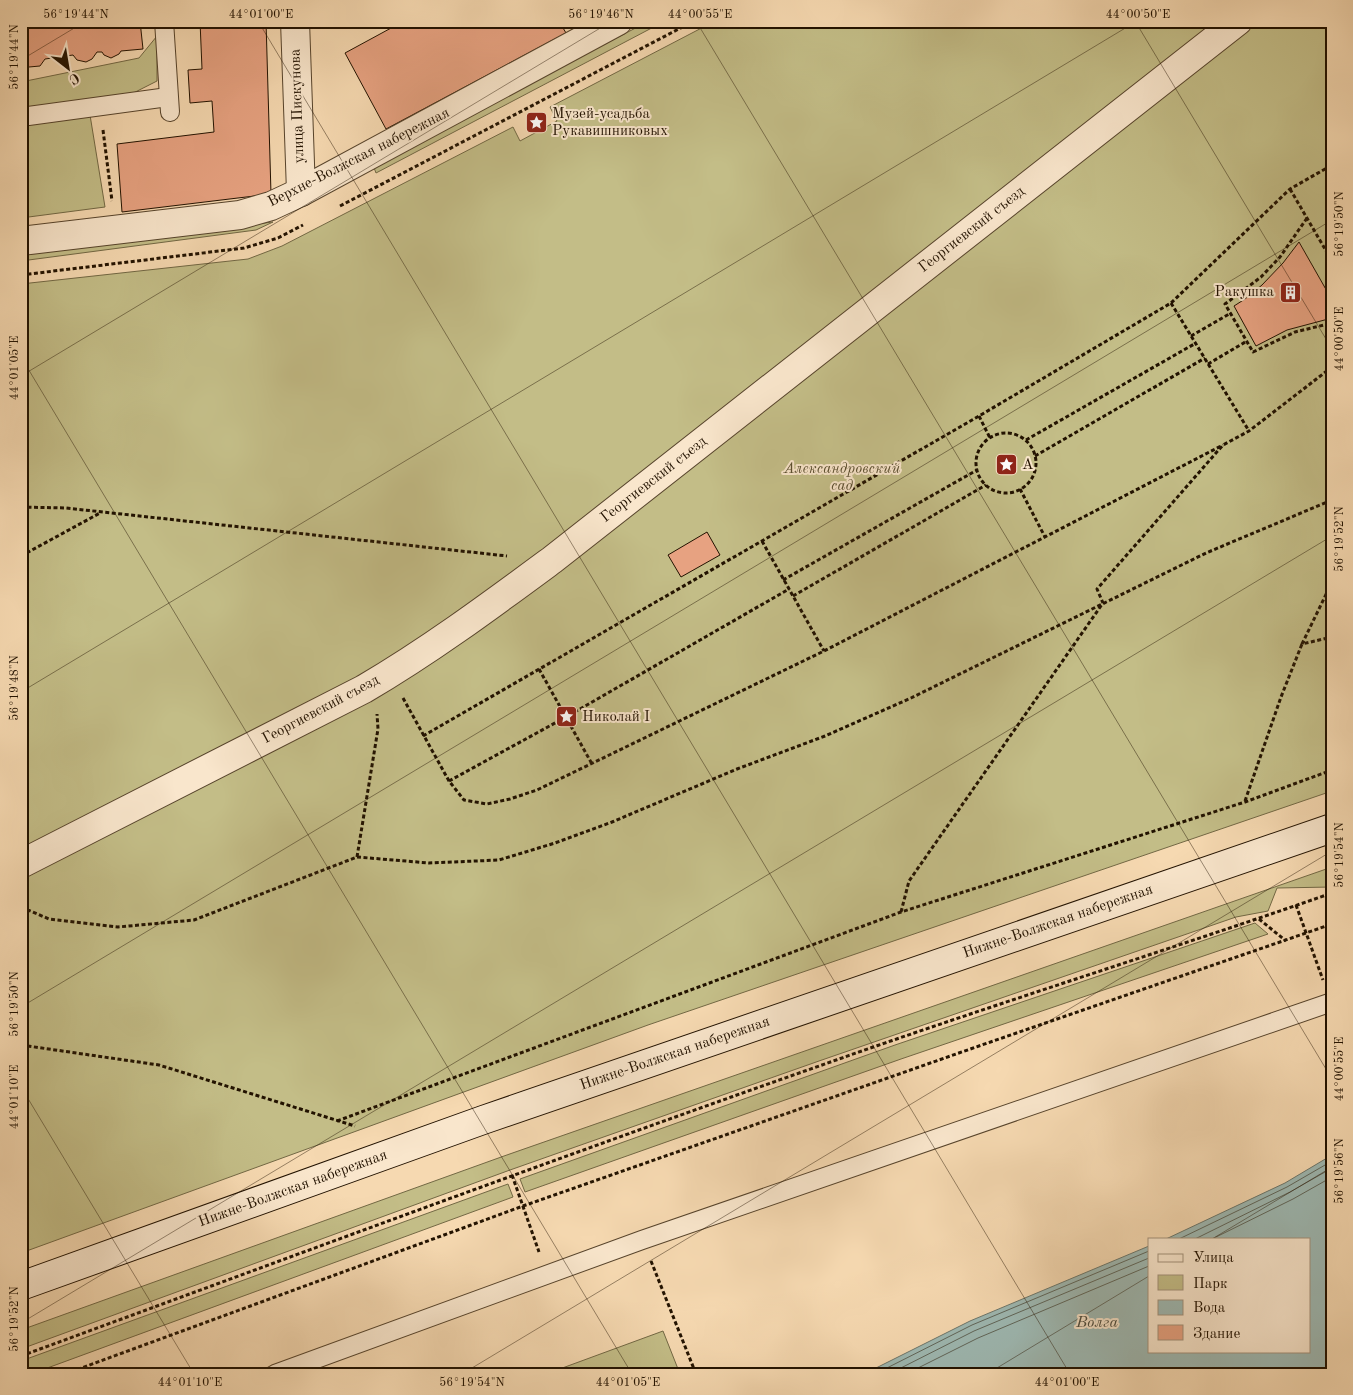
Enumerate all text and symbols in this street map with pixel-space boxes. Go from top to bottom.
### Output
text: 56°19'44"N [43,8,109,21]
text: 56°19'46"N [568,8,634,21]
text: 44°00'55"E [668,8,732,21]
text: 44°00'50"E [1106,8,1170,21]
text: 44°01'00"E [229,9,293,21]
text: 56°19'44"N [8,24,21,90]
north arrow [42,42,92,92]
street label: улица Пискунова [288,48,307,164]
text: С [67,70,82,87]
street label: Верхне-Волжская набережная [266,105,452,210]
place label: Музей-усадьба Рукавишниковых [552,107,668,139]
place icon: Музей-усадьба Рукавишниковых [524,111,548,135]
street label: Георгиевский съезд [916,184,1028,276]
text: 56°19'50"N [1333,191,1346,257]
building icon: Ракушка [1278,280,1302,304]
place label: Ракушка [1215,285,1275,300]
text: 44°00'50"E [1333,307,1346,371]
text: 44°01'05"E [8,336,21,400]
street label: Георгиевский съезд [598,434,710,526]
place icon: А [994,453,1018,477]
place label: А [1022,458,1034,473]
park label: Александровский сад [783,462,901,494]
text: 56°19'52"N [1333,506,1346,572]
text: 56°19'48"N [8,655,21,721]
street label: Георгиевский съезд [260,673,382,747]
place icon: Николай I [554,705,578,729]
place label: Николай I [582,710,650,725]
text: 56°19'54"N [1333,822,1346,888]
street label: Нижне-Волжская набережная [961,882,1155,962]
text: 56°19'50"N [8,971,21,1037]
street label: Нижне-Волжская набережная [578,1014,772,1094]
text: 44°00'55"E [1333,1037,1346,1101]
text: 44°01'10"E [9,1065,21,1129]
text: 56°19'56"N [1333,1138,1346,1204]
street label: Нижне-Волжская набережная [197,1148,390,1230]
legend [1148,1238,1310,1352]
text: Улица [1193,1251,1234,1266]
text: Парк [1193,1277,1228,1292]
text: 56°19'52"N [8,1286,21,1352]
text: Вода [1193,1301,1226,1316]
water label: Волга [1075,1315,1118,1331]
text: Здание [1193,1327,1240,1342]
text: 56°19'54"N [439,1376,505,1389]
text: 44°01'05"E [596,1376,660,1389]
text: 44°01'10"E [158,1377,222,1389]
text: 44°01'00"E [1035,1377,1099,1389]

